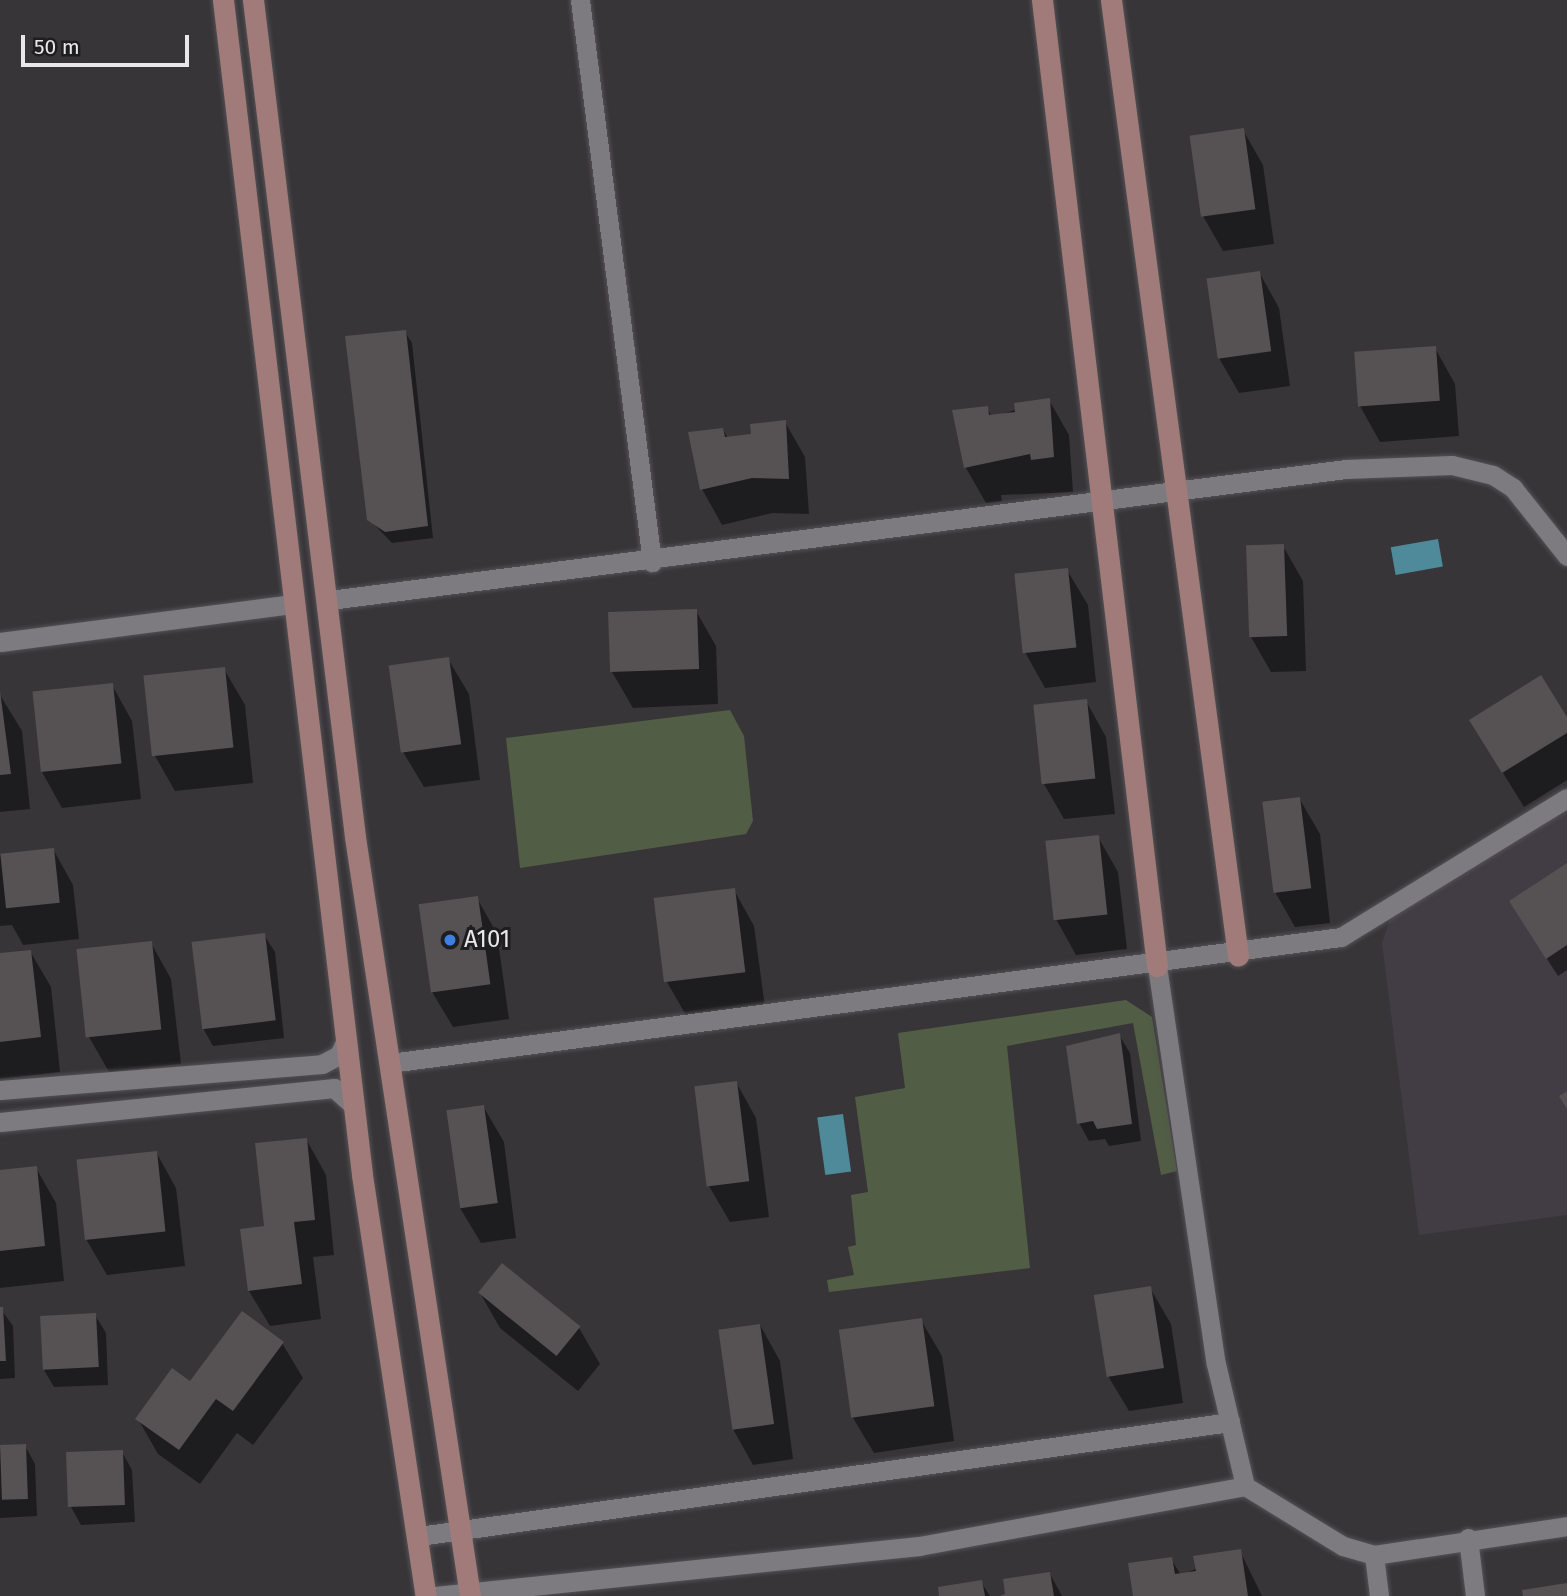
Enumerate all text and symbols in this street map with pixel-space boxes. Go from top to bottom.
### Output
scale bar [24,21,192,65]
text: 50 m [34,34,80,60]
place label: A101 [464,926,510,954]
marker: A101 [442,932,458,948]

